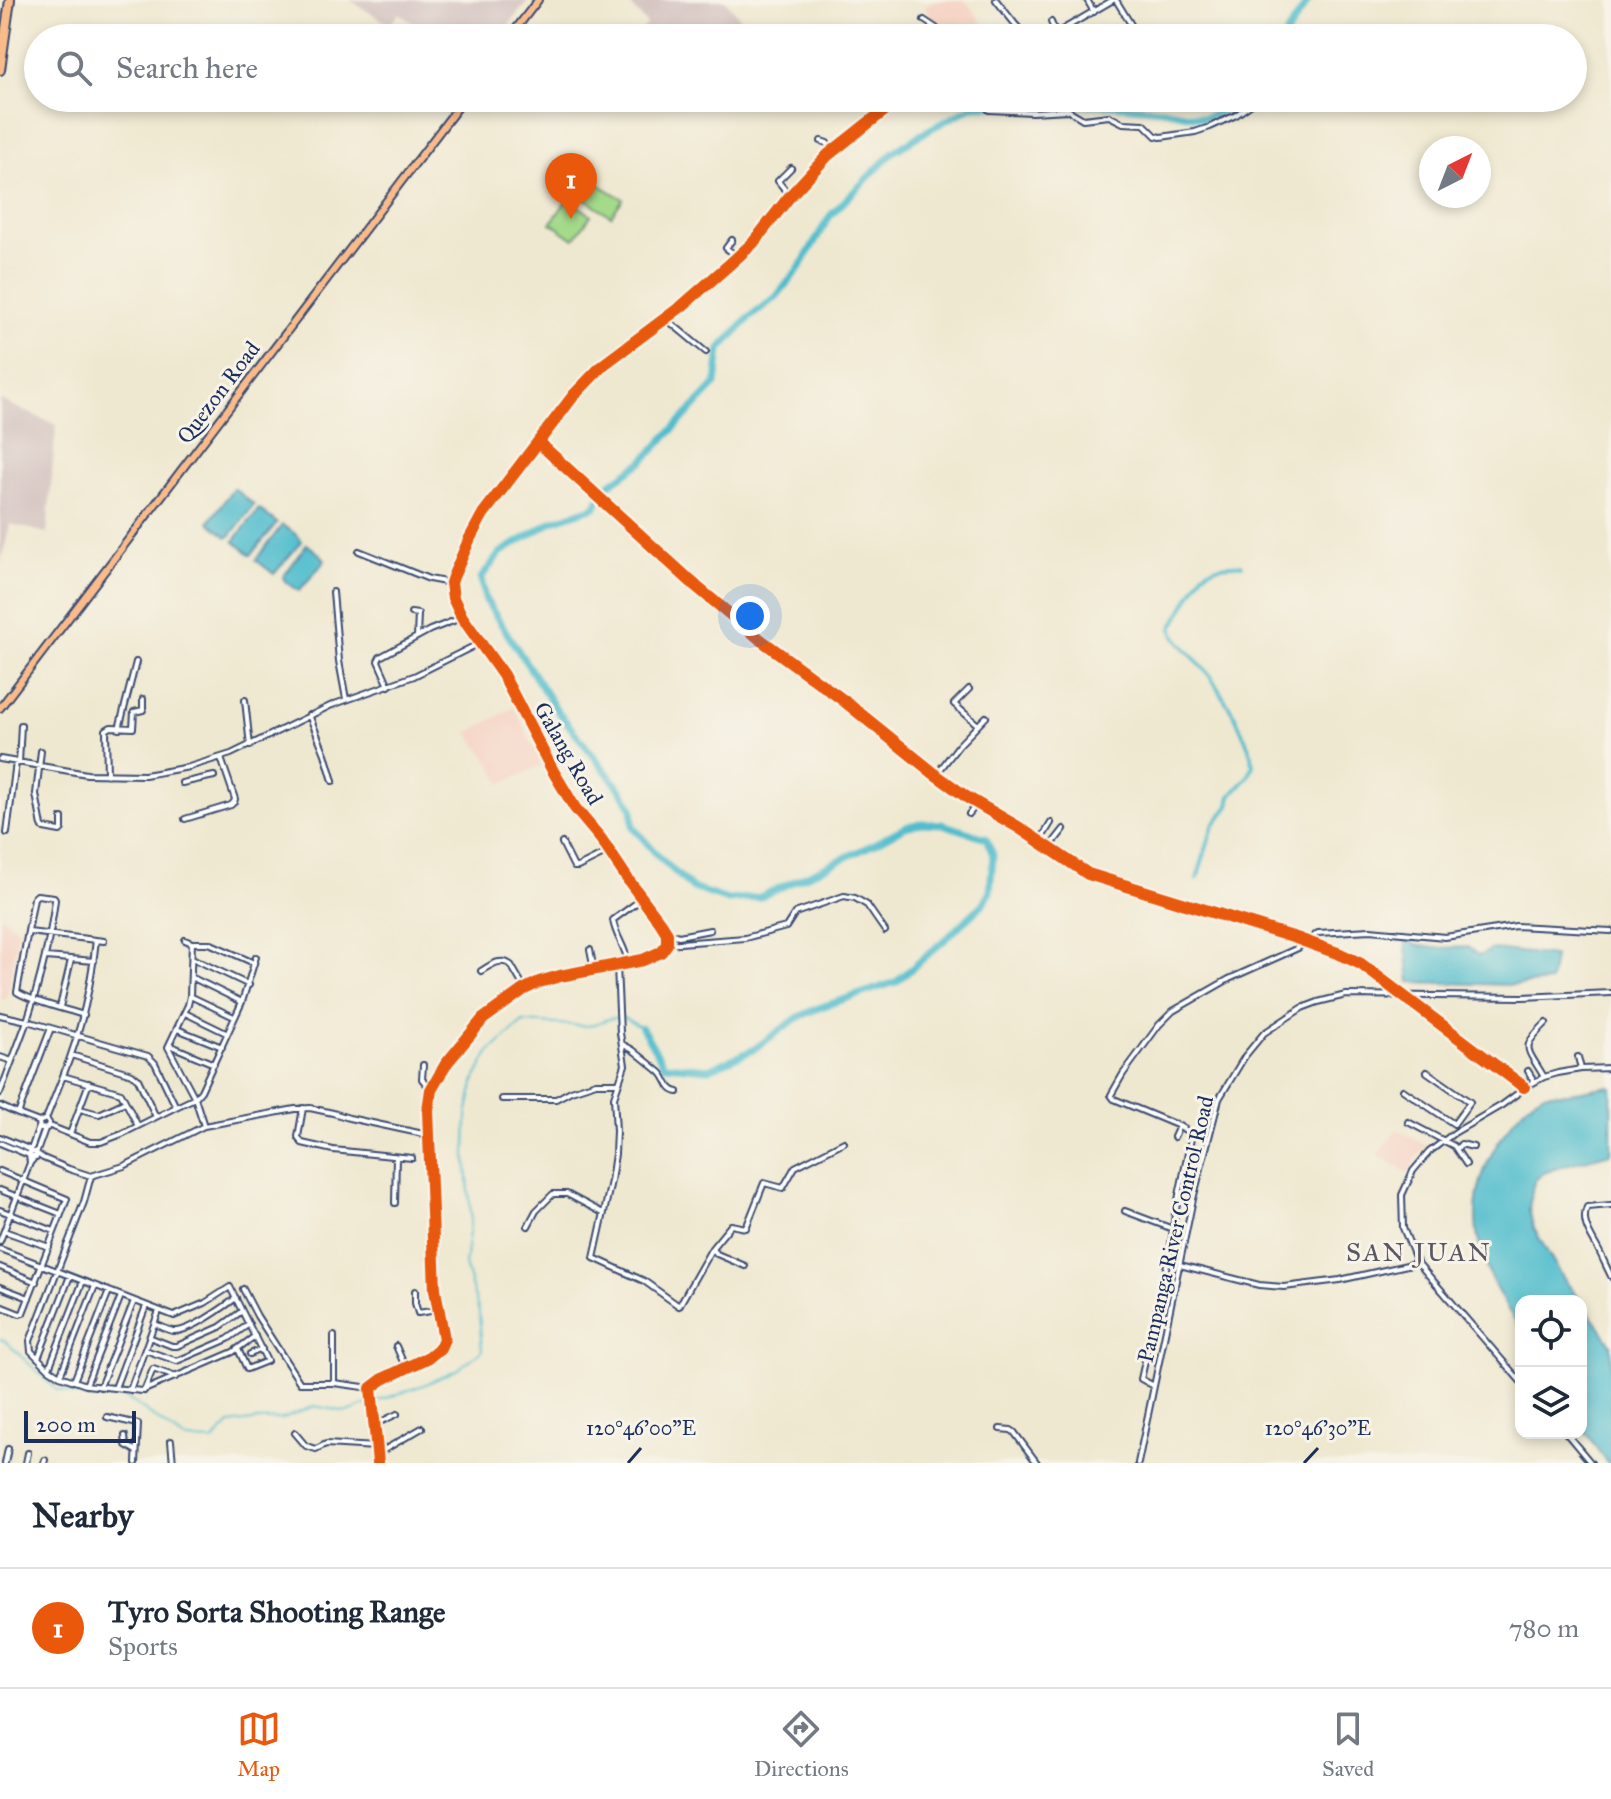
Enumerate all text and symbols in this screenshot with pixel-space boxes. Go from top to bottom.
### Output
search box [24,24,1587,112]
icon: search [52,46,96,90]
text: Search here [116,50,258,86]
north arrow [1419,136,1491,208]
pin: 1 [545,153,597,219]
street label: Quezon Road [171,336,266,449]
your location [730,596,770,636]
street label: Galang Road [528,697,609,810]
street label: Pampanga River Control Road [1132,1093,1219,1365]
district label: SAN JUAN [1346,1236,1492,1268]
map controls [1515,1295,1587,1439]
button: locate [1515,1295,1587,1367]
button: layers [1515,1367,1587,1439]
scale bar [24,1407,136,1443]
text: 200 m [36,1411,96,1438]
text: 120°46'00"E [586,1416,696,1440]
text: 120°46'30"E [1265,1416,1371,1440]
text: Nearby [32,1495,134,1536]
text: Tyro Sorta Shooting Range [108,1594,446,1630]
text: 1 [53,1612,63,1644]
text: 780 m [1509,1612,1579,1644]
text: Sports [108,1630,178,1662]
tab: Map [237,1707,281,1782]
tab: Directions [754,1707,849,1782]
tab: Saved [1322,1707,1374,1782]

